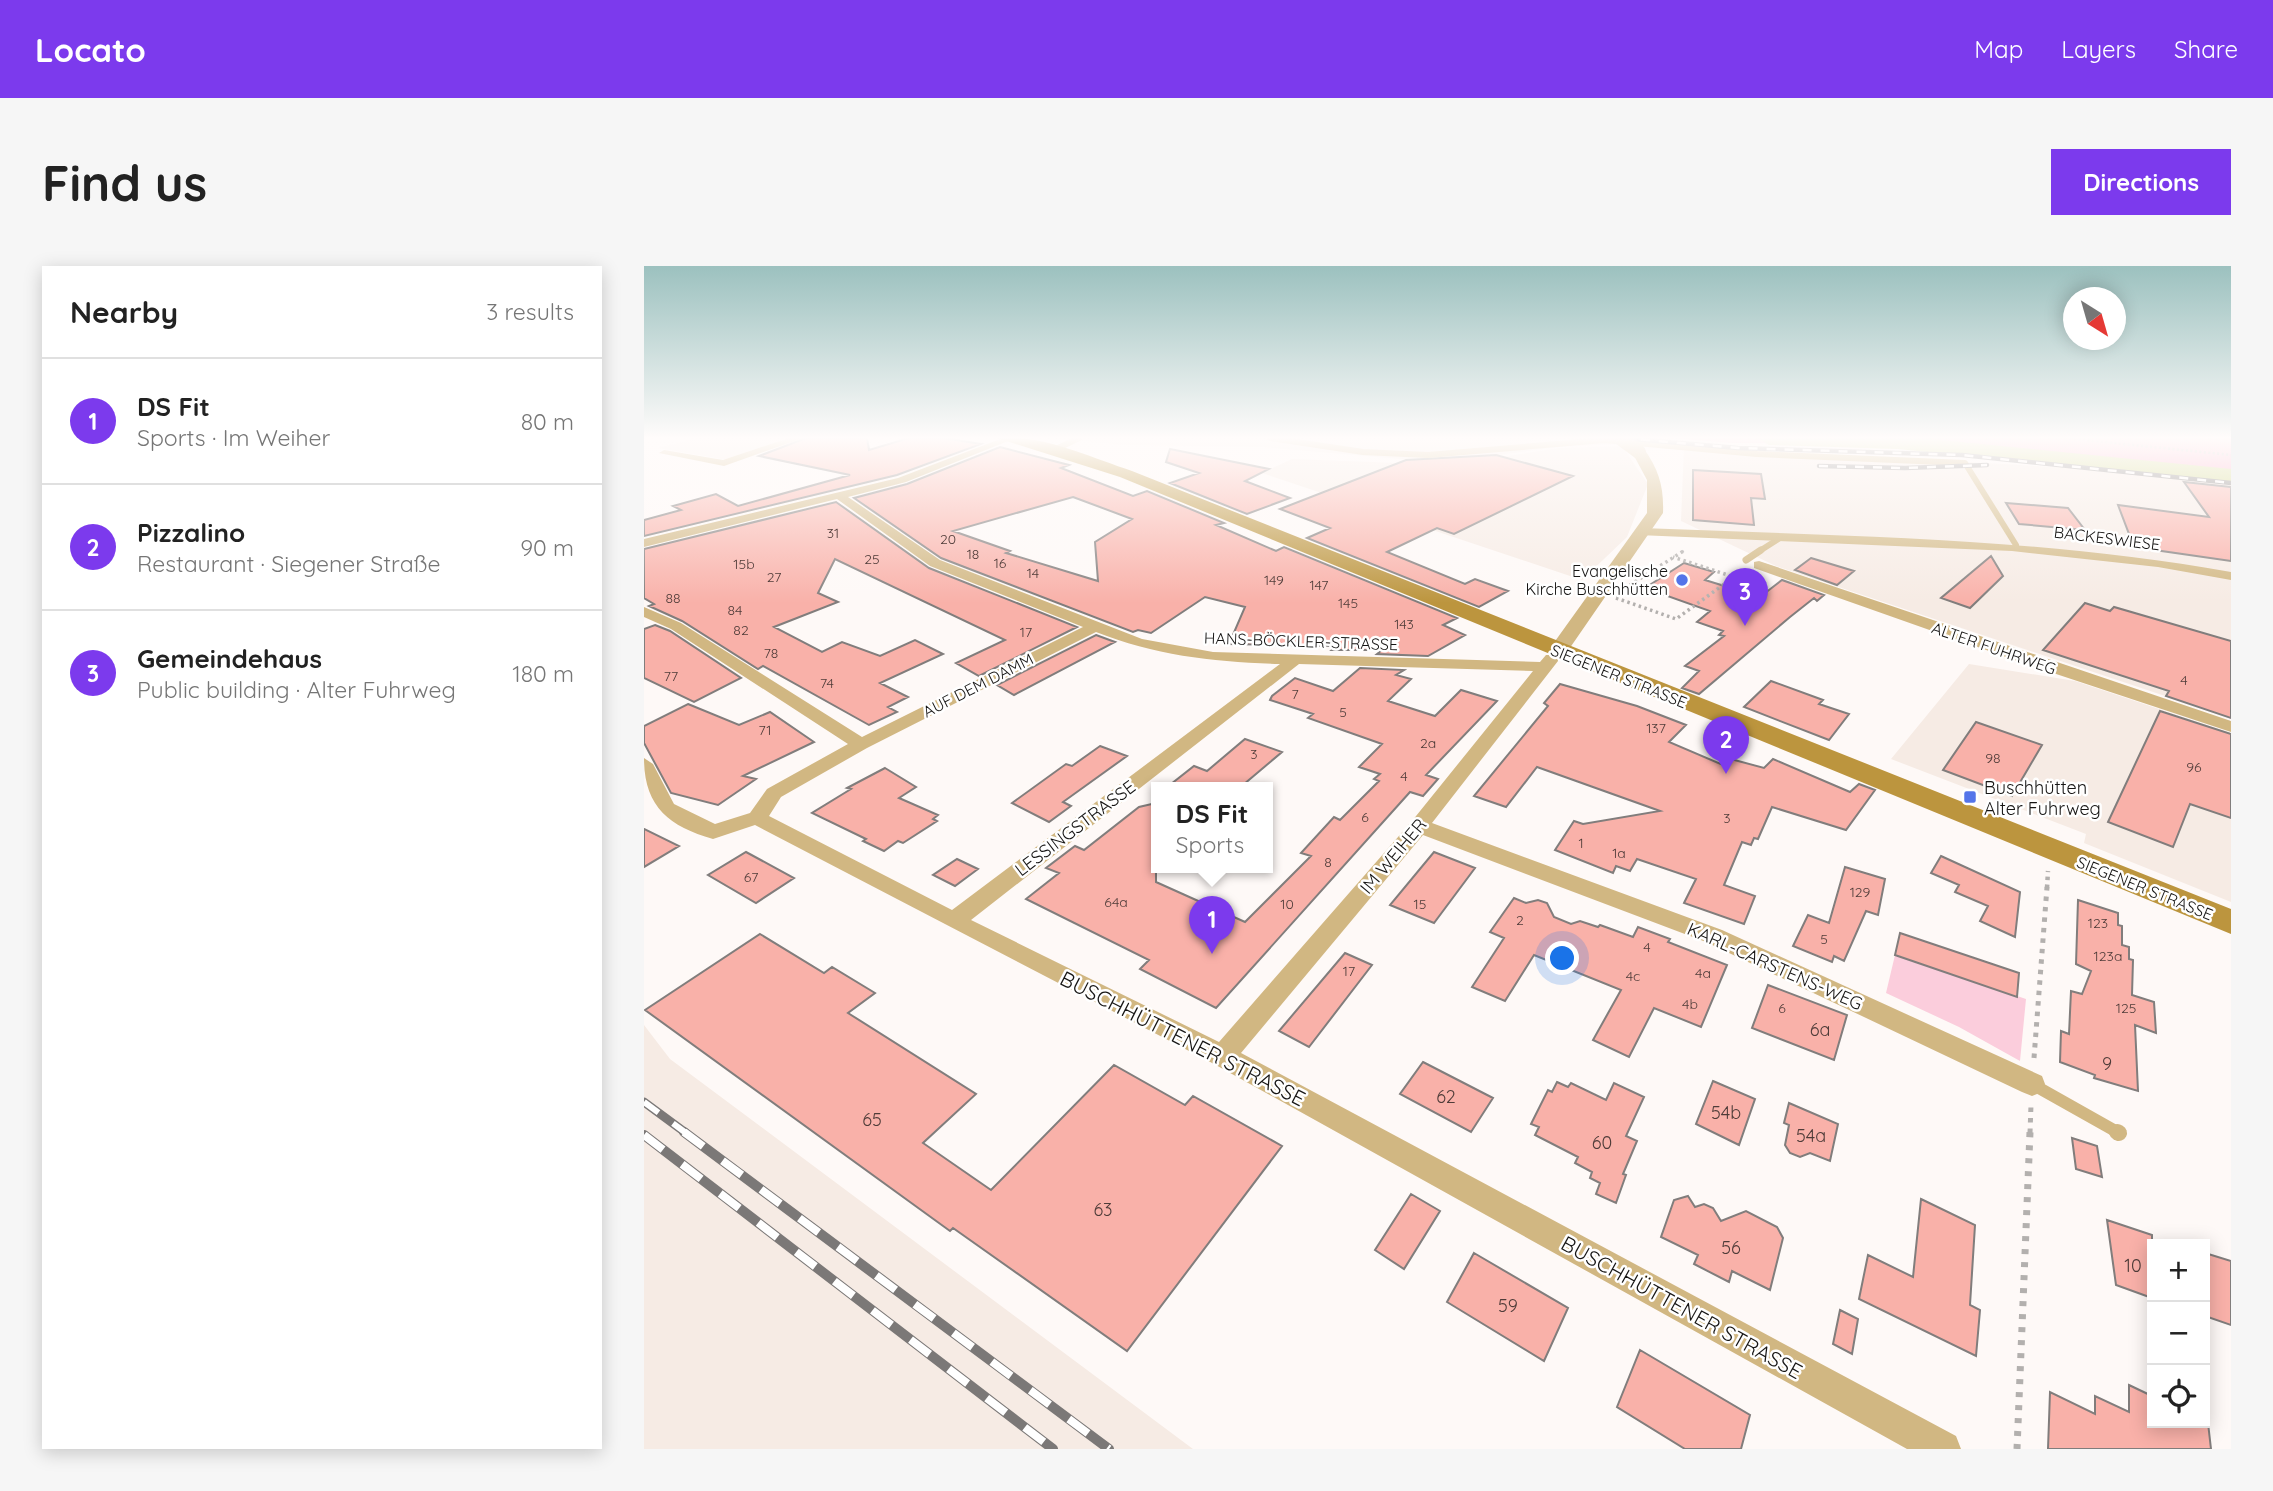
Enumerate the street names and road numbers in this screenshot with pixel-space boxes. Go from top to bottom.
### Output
street label: BACKESWIESE [2053,522,2161,554]
street label: ALTER FUHRWEG [1929,617,2059,679]
street label: HANS-BÖCKLER-STRASSE [1204,628,1398,654]
street label: SIEGENER STRASSE [1548,640,1690,712]
street label: AUF DEM DAMM [919,649,1037,721]
street label: LESSINGSTRASSE [1010,775,1140,881]
street label: IM WEIHER [1355,814,1431,898]
street label: SIEGENER STRASSE [2074,852,2216,924]
street label: KARL-CARSTENS-WEG [1684,917,1866,1015]
street label: BUSCHHÜTTENER STRASSE [1056,965,1310,1111]
street label: BUSCHHÜTTENER STRASSE [1557,1230,1807,1384]

